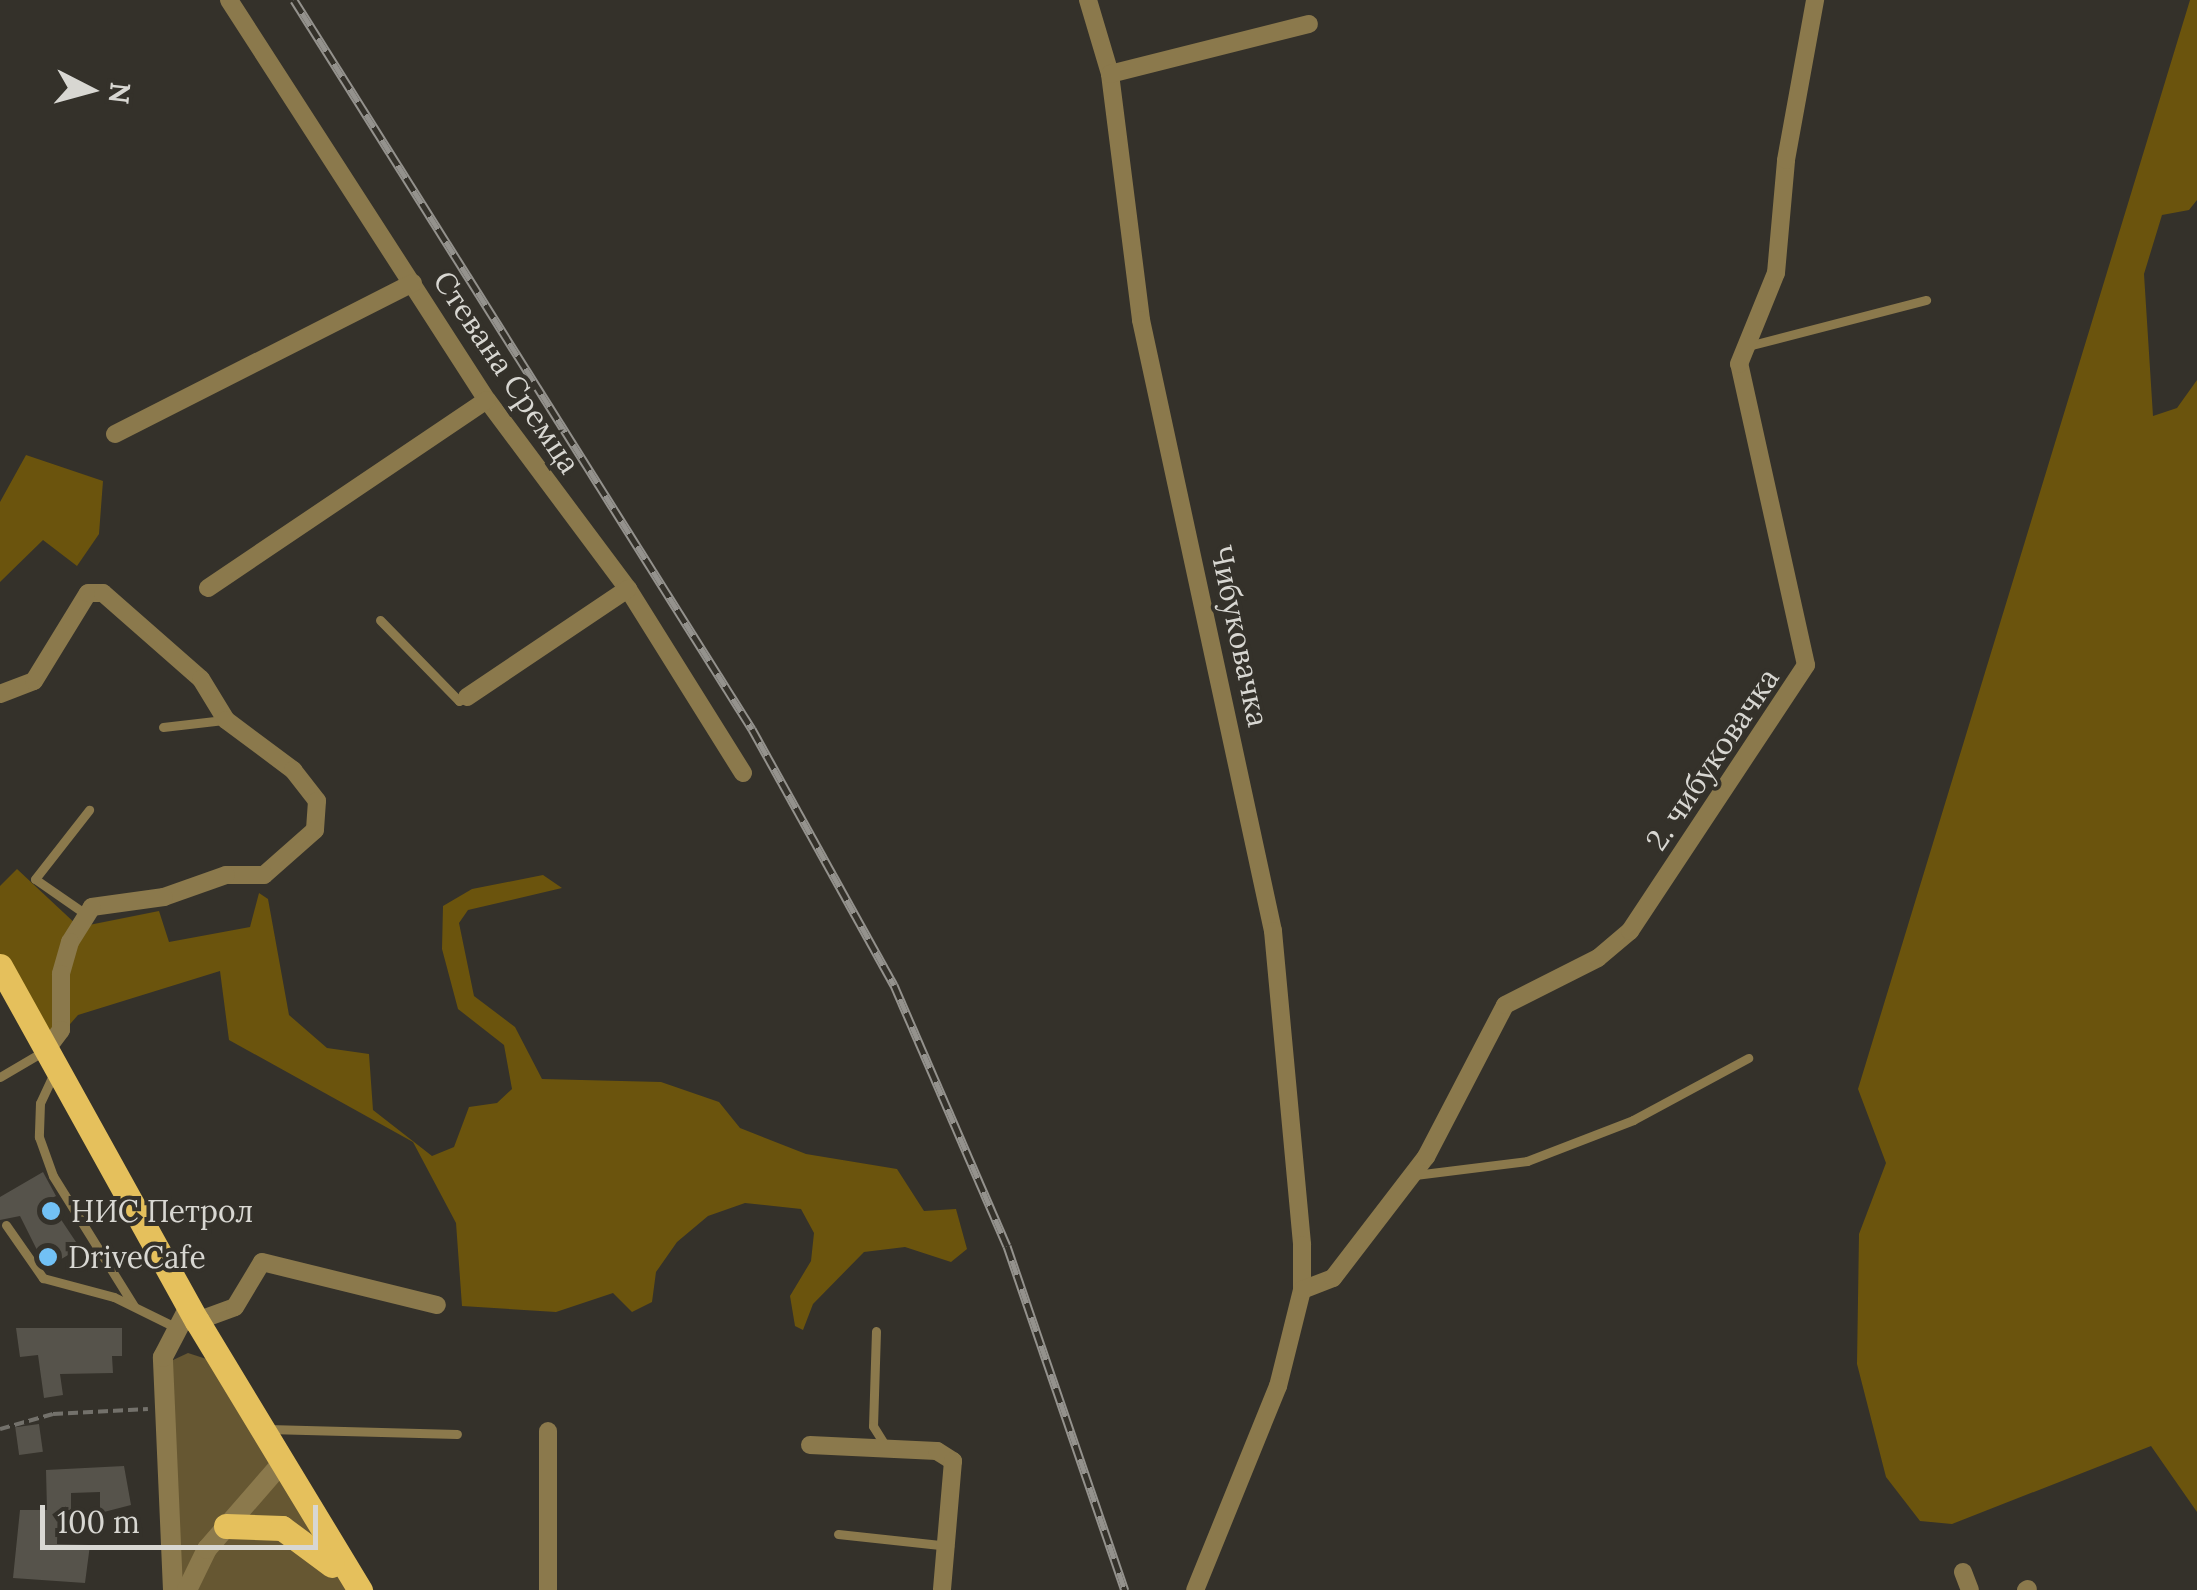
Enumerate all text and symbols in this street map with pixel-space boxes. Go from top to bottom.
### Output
north arrow [40,40,140,140]
text: N [101,80,139,106]
street label: Стевана Сремца [426,264,588,480]
street label: Чибуковачка [1203,542,1277,730]
street label: 2. чибуковачка [1638,661,1786,857]
place label: НИС Петрол [71,1193,253,1229]
marker: НИС Петрол [40,1200,62,1222]
place label: DriveCafe [68,1239,206,1275]
marker: DriveCafe [37,1246,59,1268]
scale bar [45,1485,322,1547]
text: 100 m [57,1503,140,1541]

